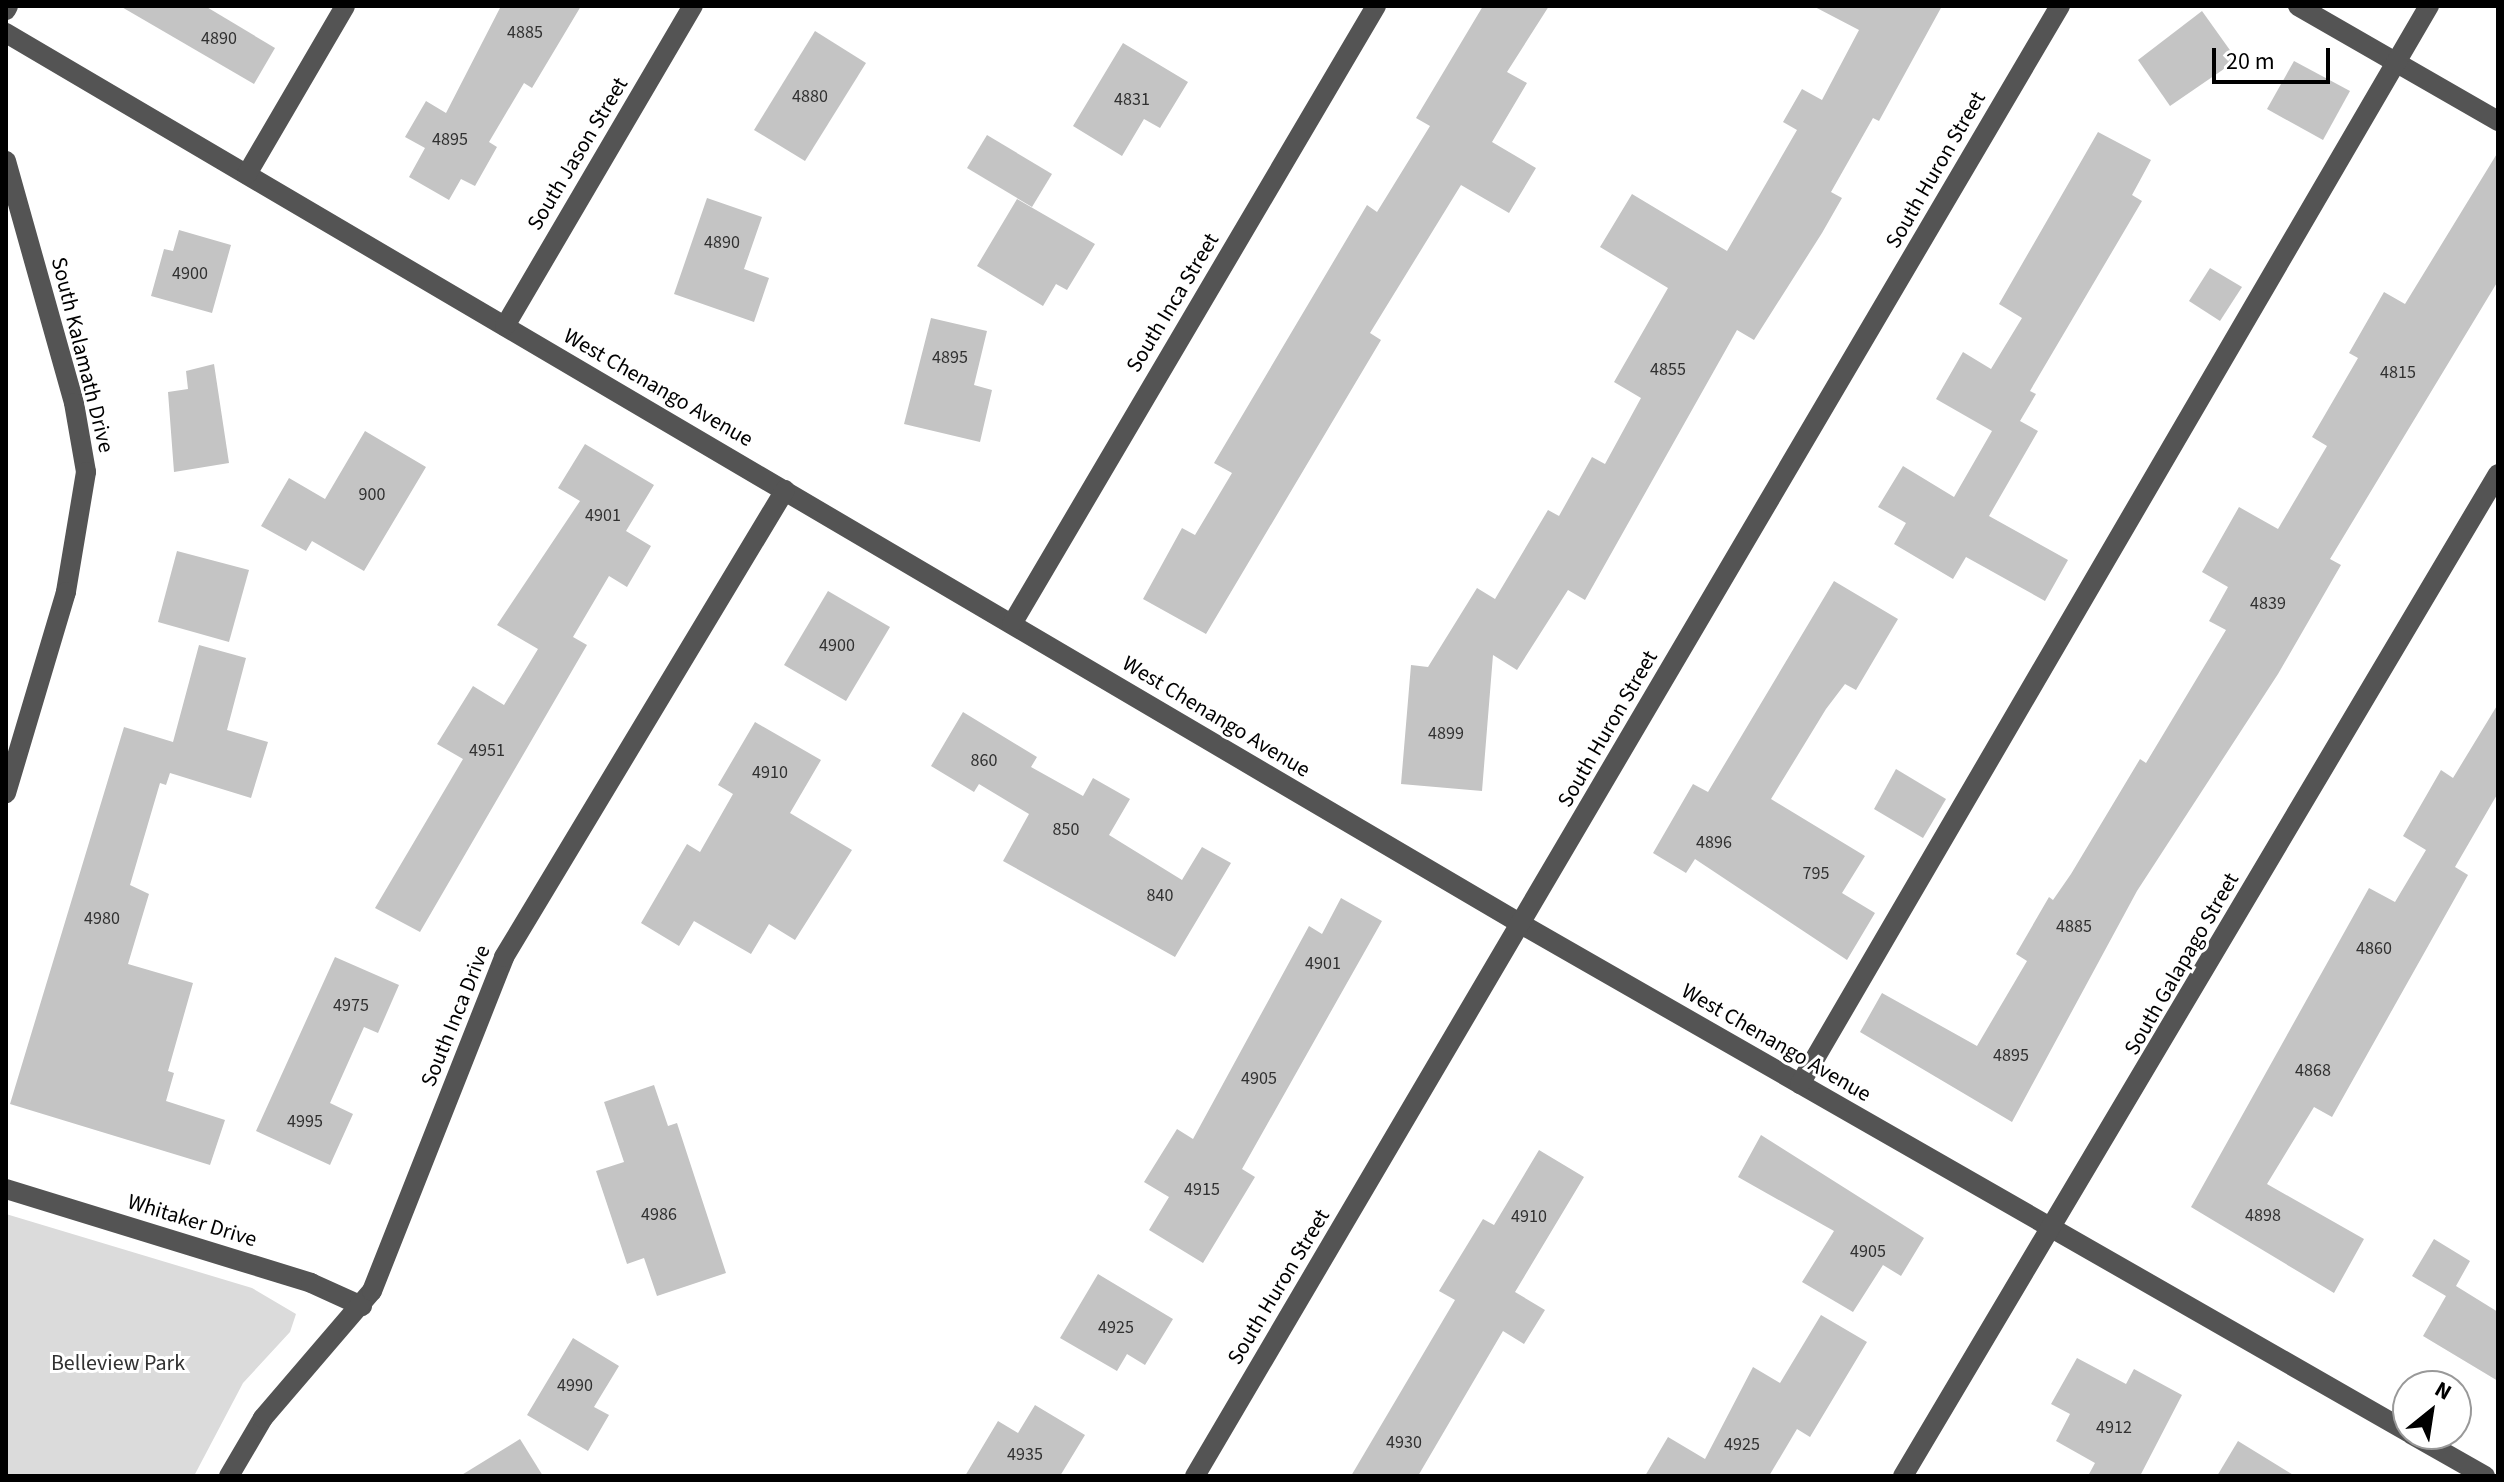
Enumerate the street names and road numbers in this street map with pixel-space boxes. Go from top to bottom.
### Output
street label: South Jason Street [522,73,634,235]
street label: South Huron Street [1880,87,1992,253]
street label: South Inca Street [1121,229,1225,377]
street label: South Kalamath Drive [45,255,119,455]
street label: West Chenango Avenue [559,323,757,453]
street label: South Huron Street [1552,646,1664,812]
street label: West Chenango Avenue [1117,650,1315,784]
street label: South Galapago Street [2119,868,2245,1060]
street label: South Inca Drive [416,941,496,1091]
street label: West Chenango Avenue [1677,978,1875,1108]
street label: Whitaker Drive [124,1189,260,1253]
street label: South Huron Street [1222,1204,1336,1370]

